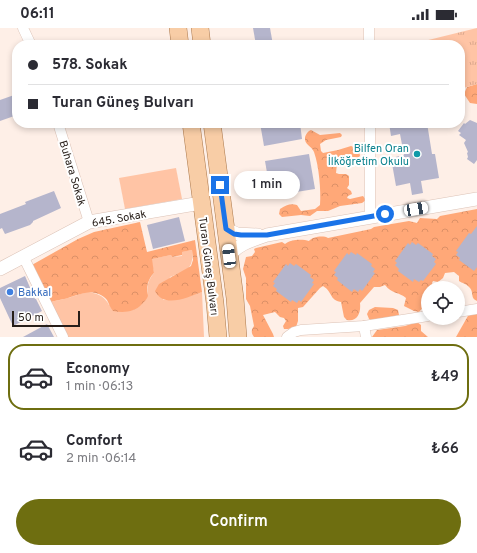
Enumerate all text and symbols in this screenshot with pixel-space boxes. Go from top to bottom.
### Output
text: 06:11 [20,5,55,24]
text: 578. Sokak [52,56,128,75]
text: Turan Güneş Bulvarı [52,94,194,113]
street label: Buhara Sokak [55,139,89,208]
place label: Bilfen Oran İlköğretim Okulu [328,142,409,169]
marker: Bilfen Oran İlköğretim Okulu [412,149,422,159]
callout: 1 min [234,171,300,199]
route end [211,176,229,194]
text: 1 min [252,177,282,193]
car [403,201,429,217]
route start [376,205,394,223]
street label: 645. Sokak [91,207,148,231]
street label: Turan Güneş Bulvarı [195,216,221,316]
car [222,243,236,269]
map controls [421,281,465,325]
button: locate [421,281,465,325]
place label: Bakkal [18,286,51,300]
marker: Bakkal [5,287,15,297]
scale bar [12,309,80,328]
text: 50 m [18,311,44,325]
icon: car [18,359,54,395]
text: Economy [66,360,130,379]
text: ₺49 [431,368,459,387]
text: 1 min · 06:13 [66,379,133,395]
icon: car [18,431,54,467]
text: Comfort [66,432,123,451]
text: ₺66 [431,440,459,459]
text: 2 min · 06:14 [66,451,136,467]
button: Confirm [16,499,461,545]

